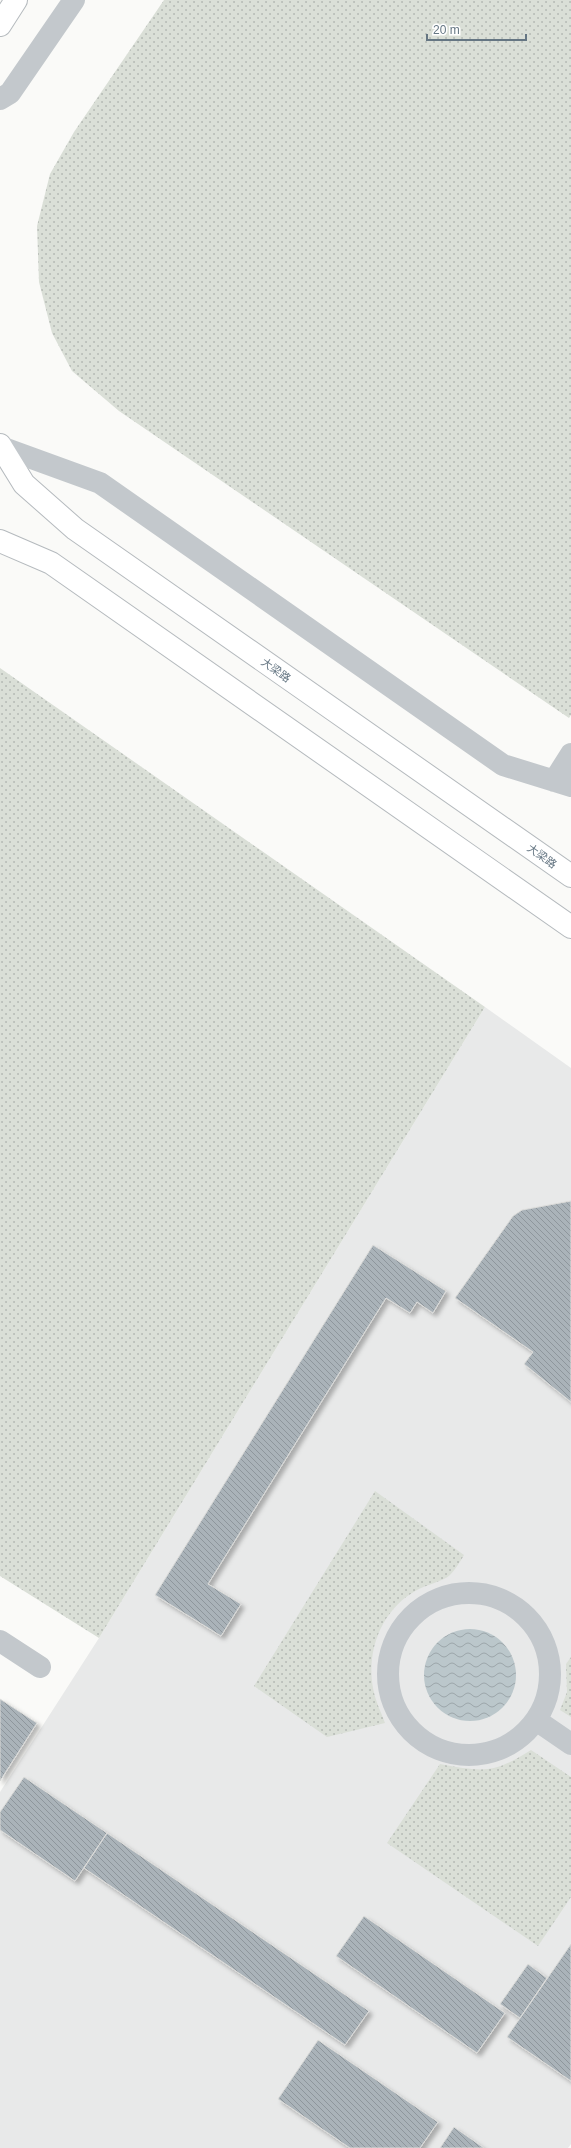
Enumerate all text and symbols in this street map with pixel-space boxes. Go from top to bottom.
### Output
scale bar [427,16,526,42]
text: 20 m [433,23,460,37]
street label: 大梁路 [259,656,293,684]
street label: 大梁路 [525,842,559,870]

